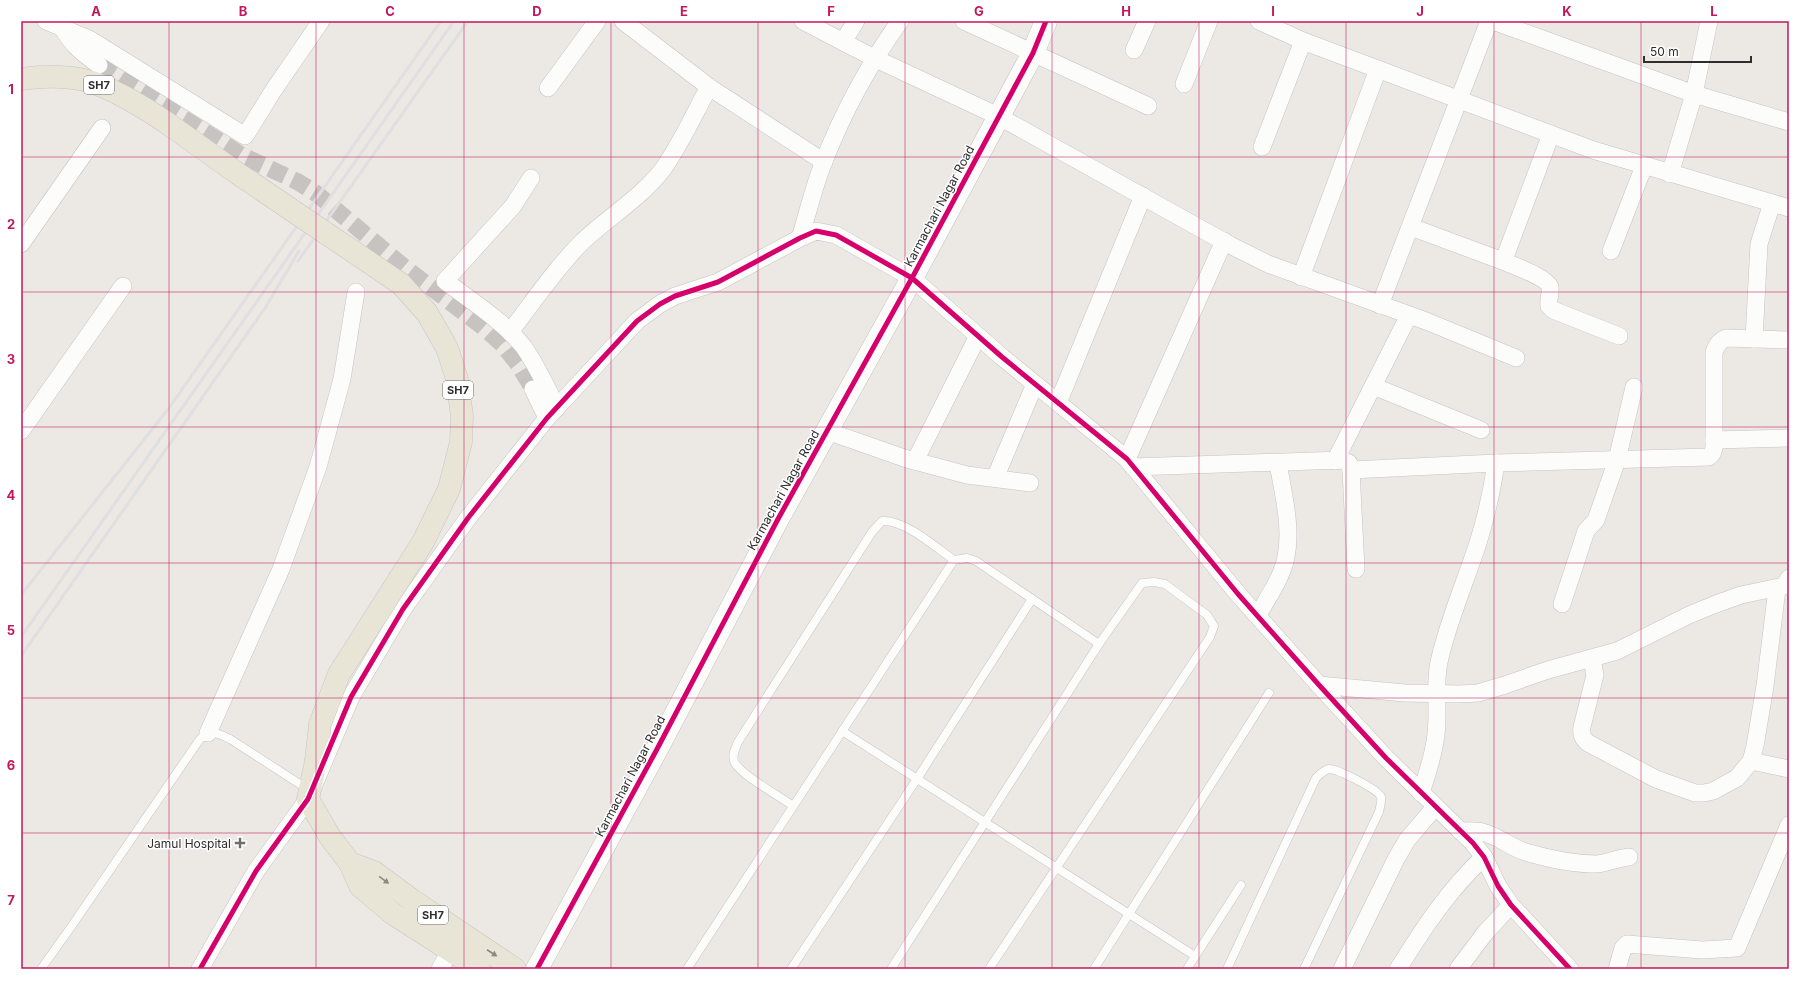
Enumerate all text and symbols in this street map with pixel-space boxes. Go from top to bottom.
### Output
text: A [91,3,101,19]
text: B [239,3,248,19]
text: C [385,3,395,19]
text: D [532,3,542,19]
text: E [680,3,688,19]
text: F [827,3,835,19]
text: G [974,3,984,19]
text: H [1121,3,1131,19]
text: I [1271,3,1275,19]
text: J [1416,3,1424,19]
text: K [1562,3,1572,19]
text: L [1710,3,1718,19]
scale bar [1644,38,1751,64]
text: 50 m [1650,44,1679,59]
road number: SH7 [84,76,114,94]
text: 1 [8,81,14,97]
street label: Karmachari Nagar Road [901,143,977,269]
text: 2 [7,216,15,232]
text: 3 [7,351,15,367]
road number: SH7 [443,381,473,399]
street label: Karmachari Nagar Road [744,427,822,553]
text: 4 [7,487,16,503]
text: 5 [7,622,15,638]
street label: Karmachari Nagar Road [592,713,668,839]
text: 6 [7,757,15,773]
place label: Jamul Hospital [147,836,231,851]
marker: Jamul Hospital [234,837,246,849]
one-way arrow [379,876,390,884]
text: 7 [7,892,15,908]
road number: SH7 [418,906,448,924]
one-way arrow [486,950,498,957]

